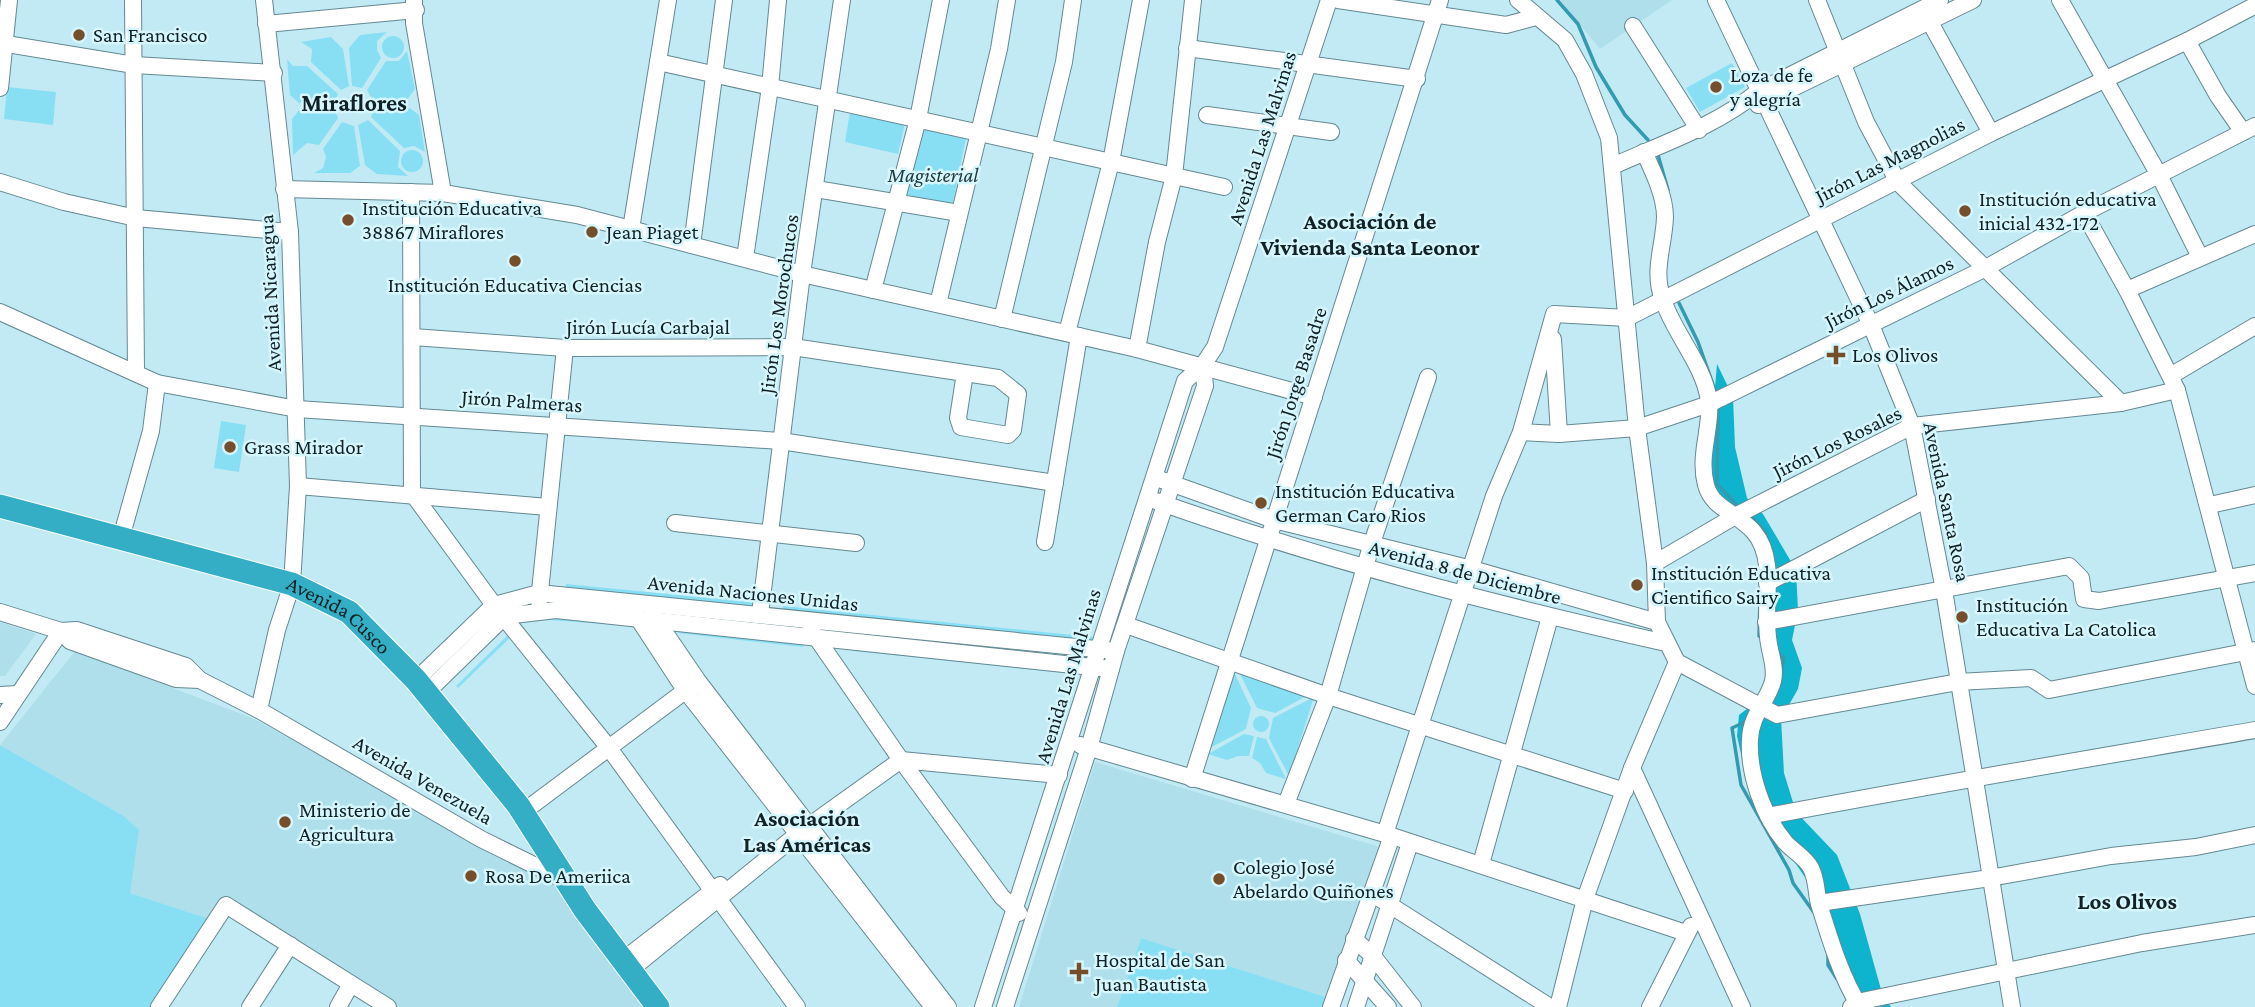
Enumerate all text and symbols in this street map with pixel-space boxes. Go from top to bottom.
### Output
place label: San Francisco [93,23,208,47]
marker: San Francisco [71,27,87,43]
street label: Avenida Las Malvinas [1223,48,1301,228]
place label: Loza de fe y alegría [1729,63,1813,111]
marker: Loza de fe y alegría [1708,79,1724,95]
district label: Miraflores [301,89,407,116]
street label: Jirón Las Magnolias [1809,112,1969,209]
park label: Magisterial [887,163,979,187]
place label: Institución educativa inicial 432-172 [1979,187,2157,235]
place label: Institución Educativa 38867 Miraflores [362,196,542,244]
marker: Institución educativa inicial 432-172 [1957,203,1973,219]
district label: Asociación de Vivienda Santa Leonor [1259,208,1480,260]
marker: Institución Educativa 38867 Miraflores [340,212,356,228]
street label: Jirón Los Morochucos [754,213,803,397]
street label: Avenida Nicaragua [254,214,286,372]
place label: Jean Piaget [604,220,699,244]
marker: Jean Piaget [584,224,600,240]
street label: Jirón Los Álamos [1819,250,1957,334]
marker: Institución Educativa Ciencias [507,253,523,269]
place label: Institución Educativa Ciencias [388,273,642,297]
street label: Jirón Jorge Basadre [1260,304,1332,464]
street label: Jirón Lucía Carbajal [564,315,730,339]
place label: Los Olivos [1852,343,1938,367]
marker: Los Olivos [1826,345,1846,365]
street label: Jirón Palmeras [459,385,583,417]
street label: Jirón Los Rosales [1767,400,1905,484]
street label: Avenida Santa Rosa [1918,420,1976,584]
place label: Grass Mirador [244,435,364,459]
marker: Grass Mirador [222,439,238,455]
place label: Institución Educativa German Caro Rios [1275,479,1455,527]
marker: Institución Educativa German Caro Rios [1253,495,1269,511]
street label: Avenida 8 de Diciembre [1366,535,1564,609]
place label: Institución Educativa Cientifico Sairy [1651,561,1831,609]
street label: Avenida Naciones Unidas [646,570,860,616]
street label: Avenida Cusco [283,571,396,659]
marker: Institución Educativa Cientifico Sairy [1629,577,1645,593]
street label: Avenida Las Malvinas [1030,586,1106,766]
place label: Institución Educativa La Catolica [1976,593,2157,641]
marker: Institución Educativa La Catolica [1954,609,1970,625]
street label: Avenida Venezuela [349,730,497,830]
place label: Ministerio de Agricultura [299,798,411,846]
district label: Asociación Las Américas [743,805,871,857]
marker: Ministerio de Agricultura [277,814,293,830]
place label: Colegio José Abelardo Quiñones [1233,855,1394,903]
place label: Rosa De Ameriica [485,864,631,888]
marker: Rosa De Ameriica [463,868,479,884]
marker: Colegio José Abelardo Quiñones [1211,871,1227,887]
district label: Los Olivos [2077,888,2177,914]
place label: Hospital de San Juan Bautista [1093,948,1225,996]
marker: Hospital de San Juan Bautista [1069,962,1089,982]

